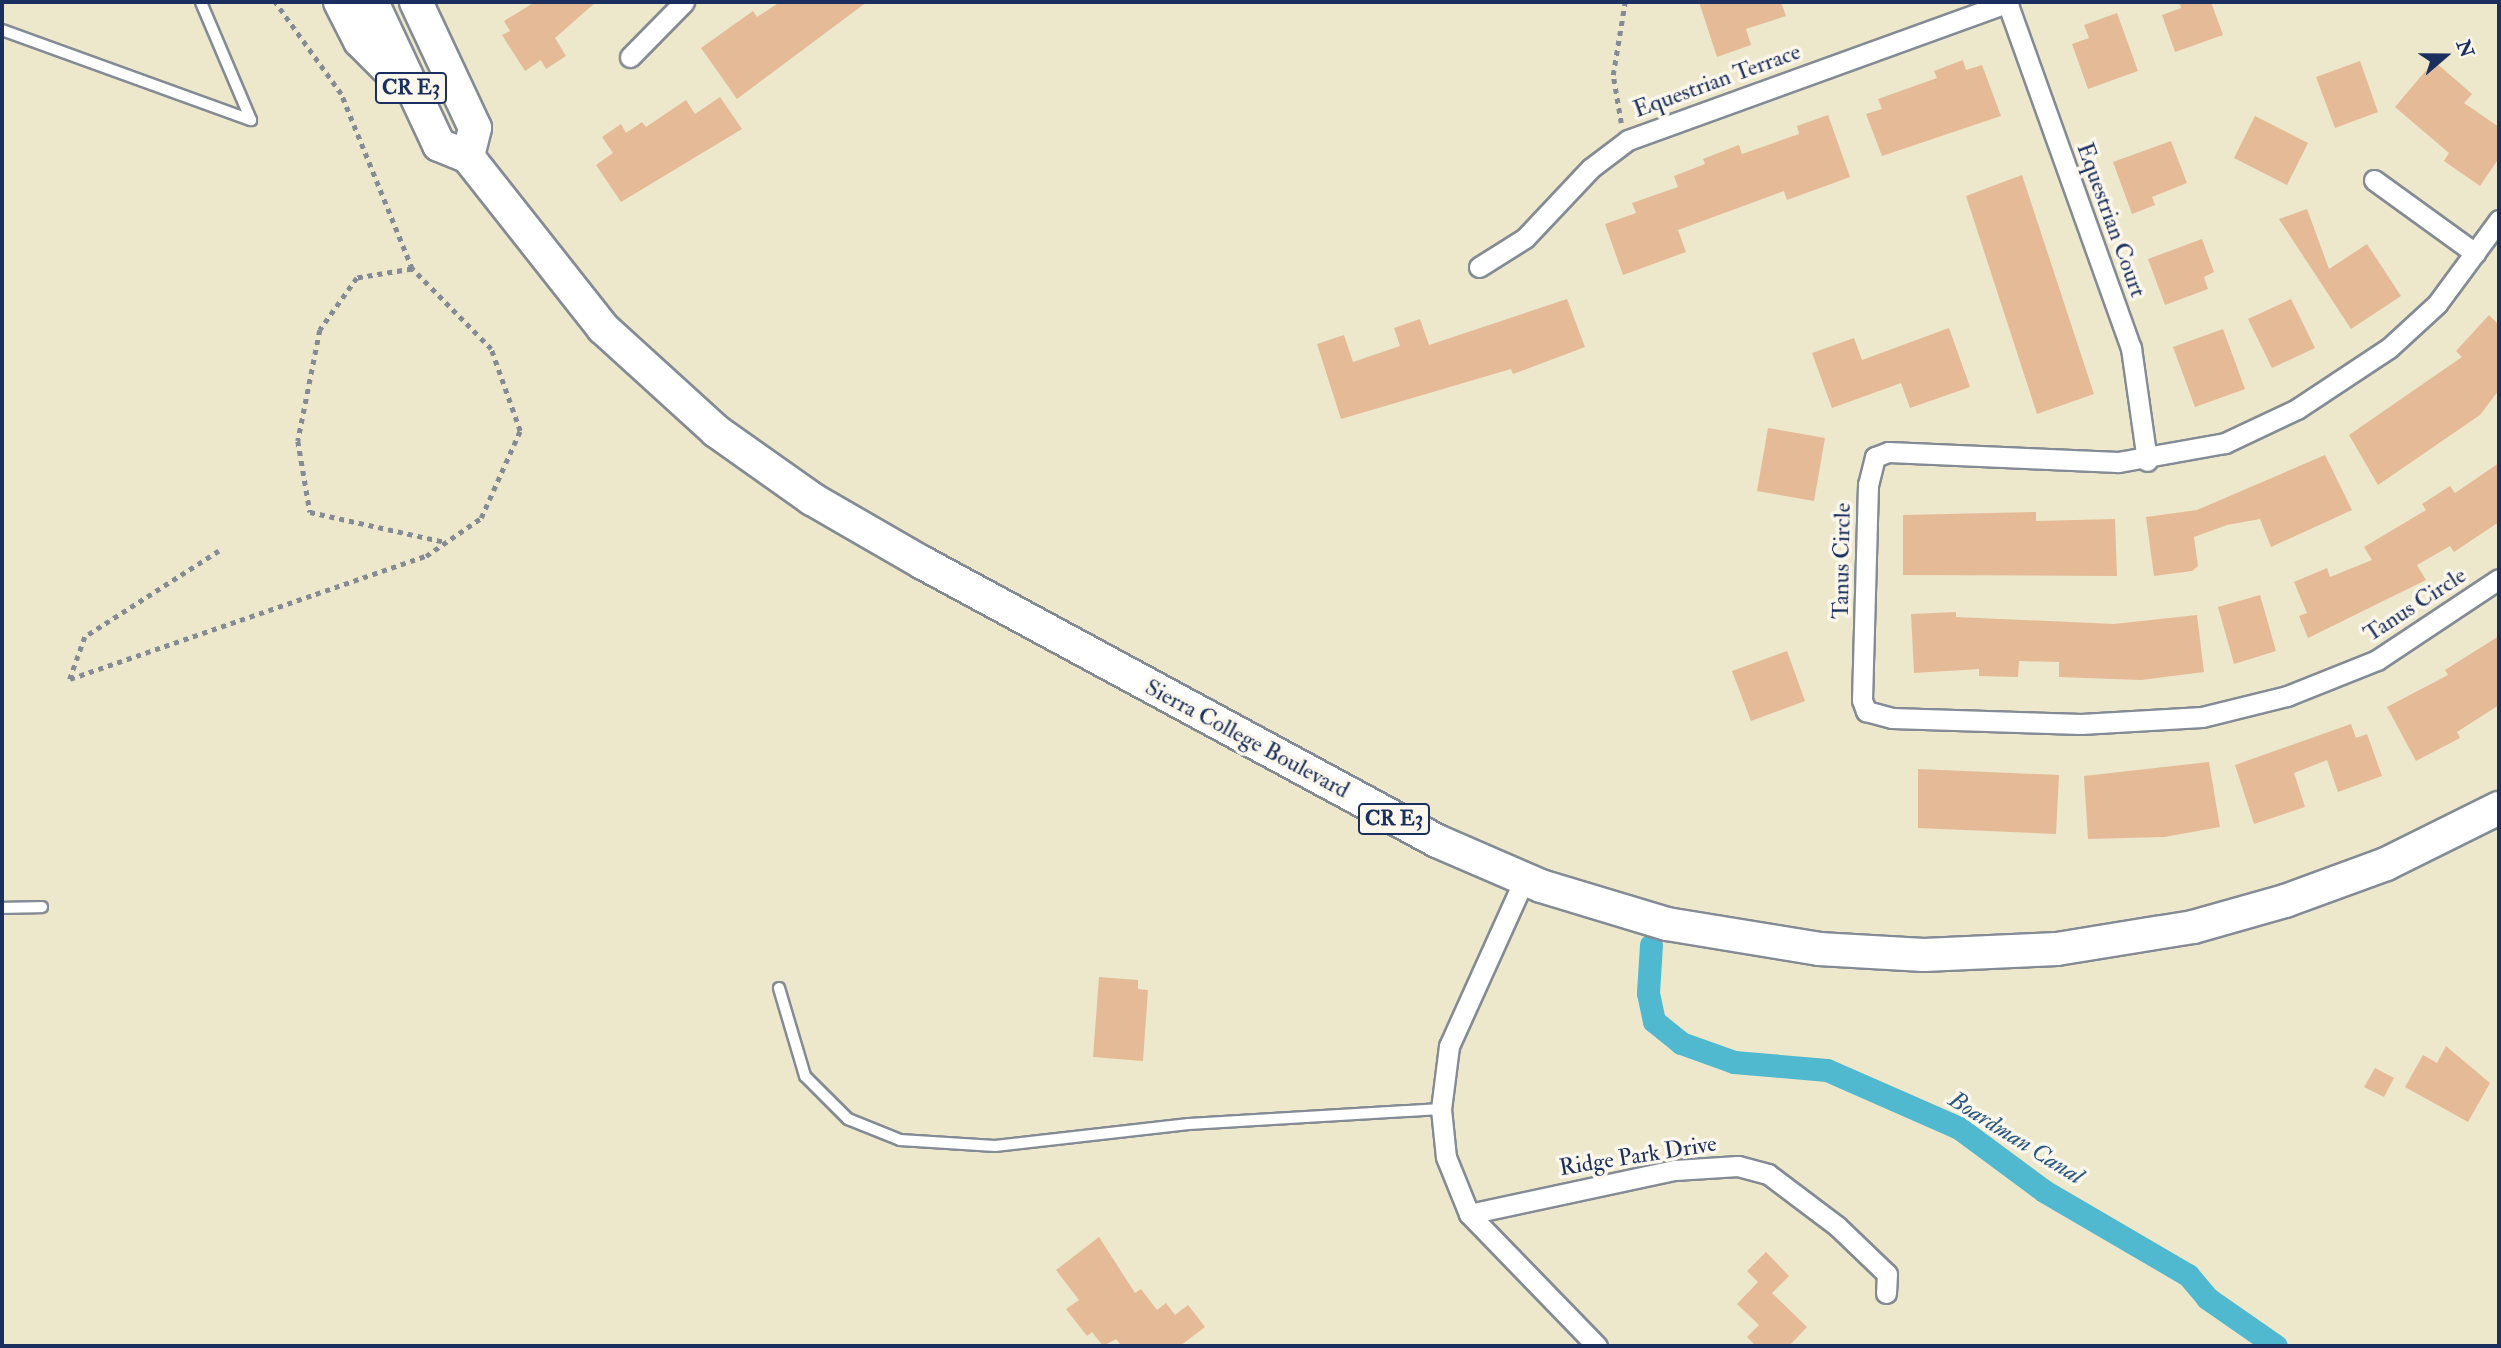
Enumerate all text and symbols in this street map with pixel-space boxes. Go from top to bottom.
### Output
north arrow [2410,21,2480,91]
text: N [2451,37,2479,61]
street label: Equestrian Terrace [1630,38,1804,124]
road number: CR E3 [374,70,448,106]
street label: Equestrian Court [2070,139,2152,301]
street label: Tanus Circle [1827,503,1857,619]
street label: Tanus Circle [2359,562,2471,648]
street label: Sierra College Boulevard [1140,673,1354,805]
road number: CR E3 [1357,802,1431,836]
water label: Boardman Canal [1943,1085,2089,1191]
street label: Ridge Park Drive [1557,1130,1719,1182]

